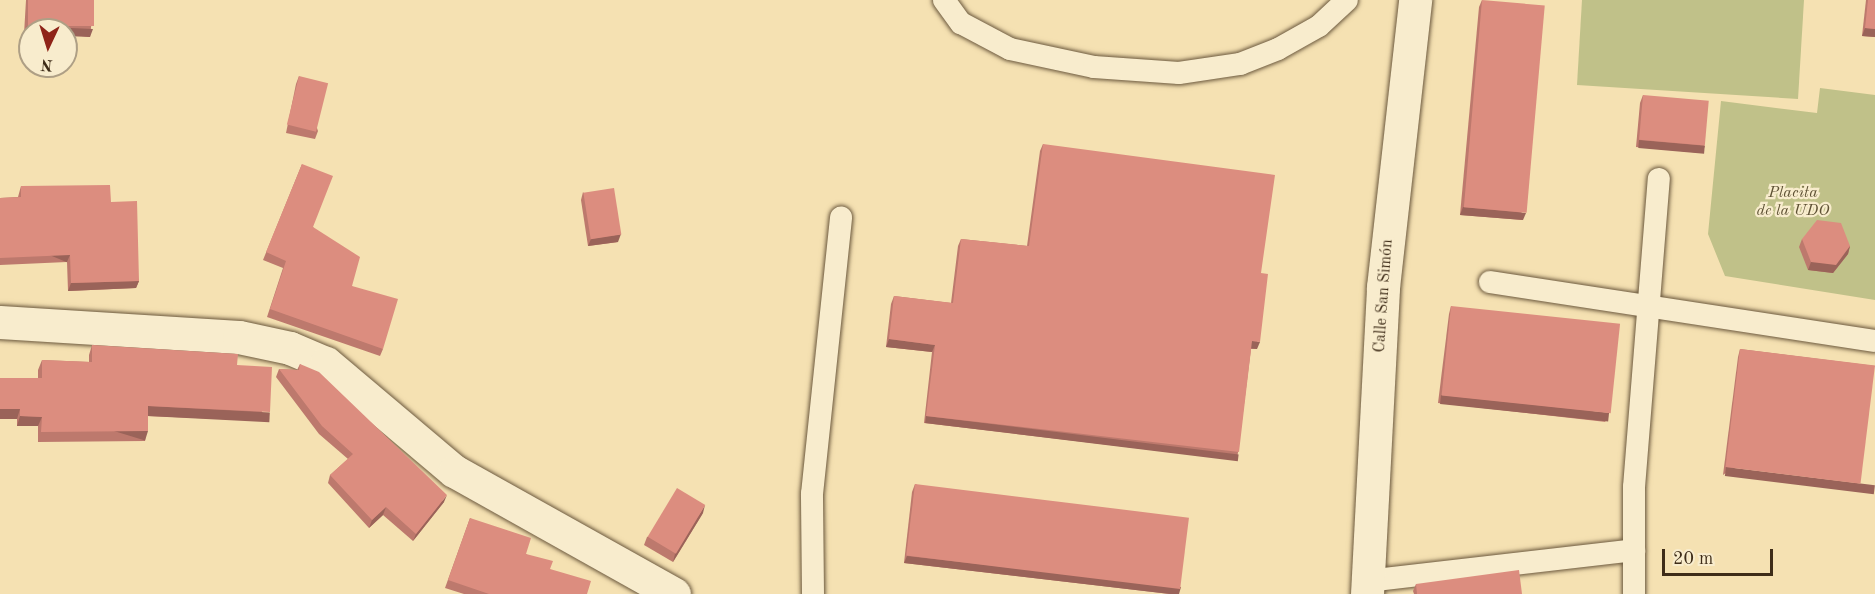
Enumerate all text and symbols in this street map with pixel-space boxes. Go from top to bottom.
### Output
north arrow [18,18,78,78]
text: N [40,56,54,72]
park label: Placita de la UDO [1756,183,1830,221]
street label: Calle San Simón [1370,239,1398,353]
scale bar [1665,537,1776,575]
text: 20 m [1673,550,1713,568]

